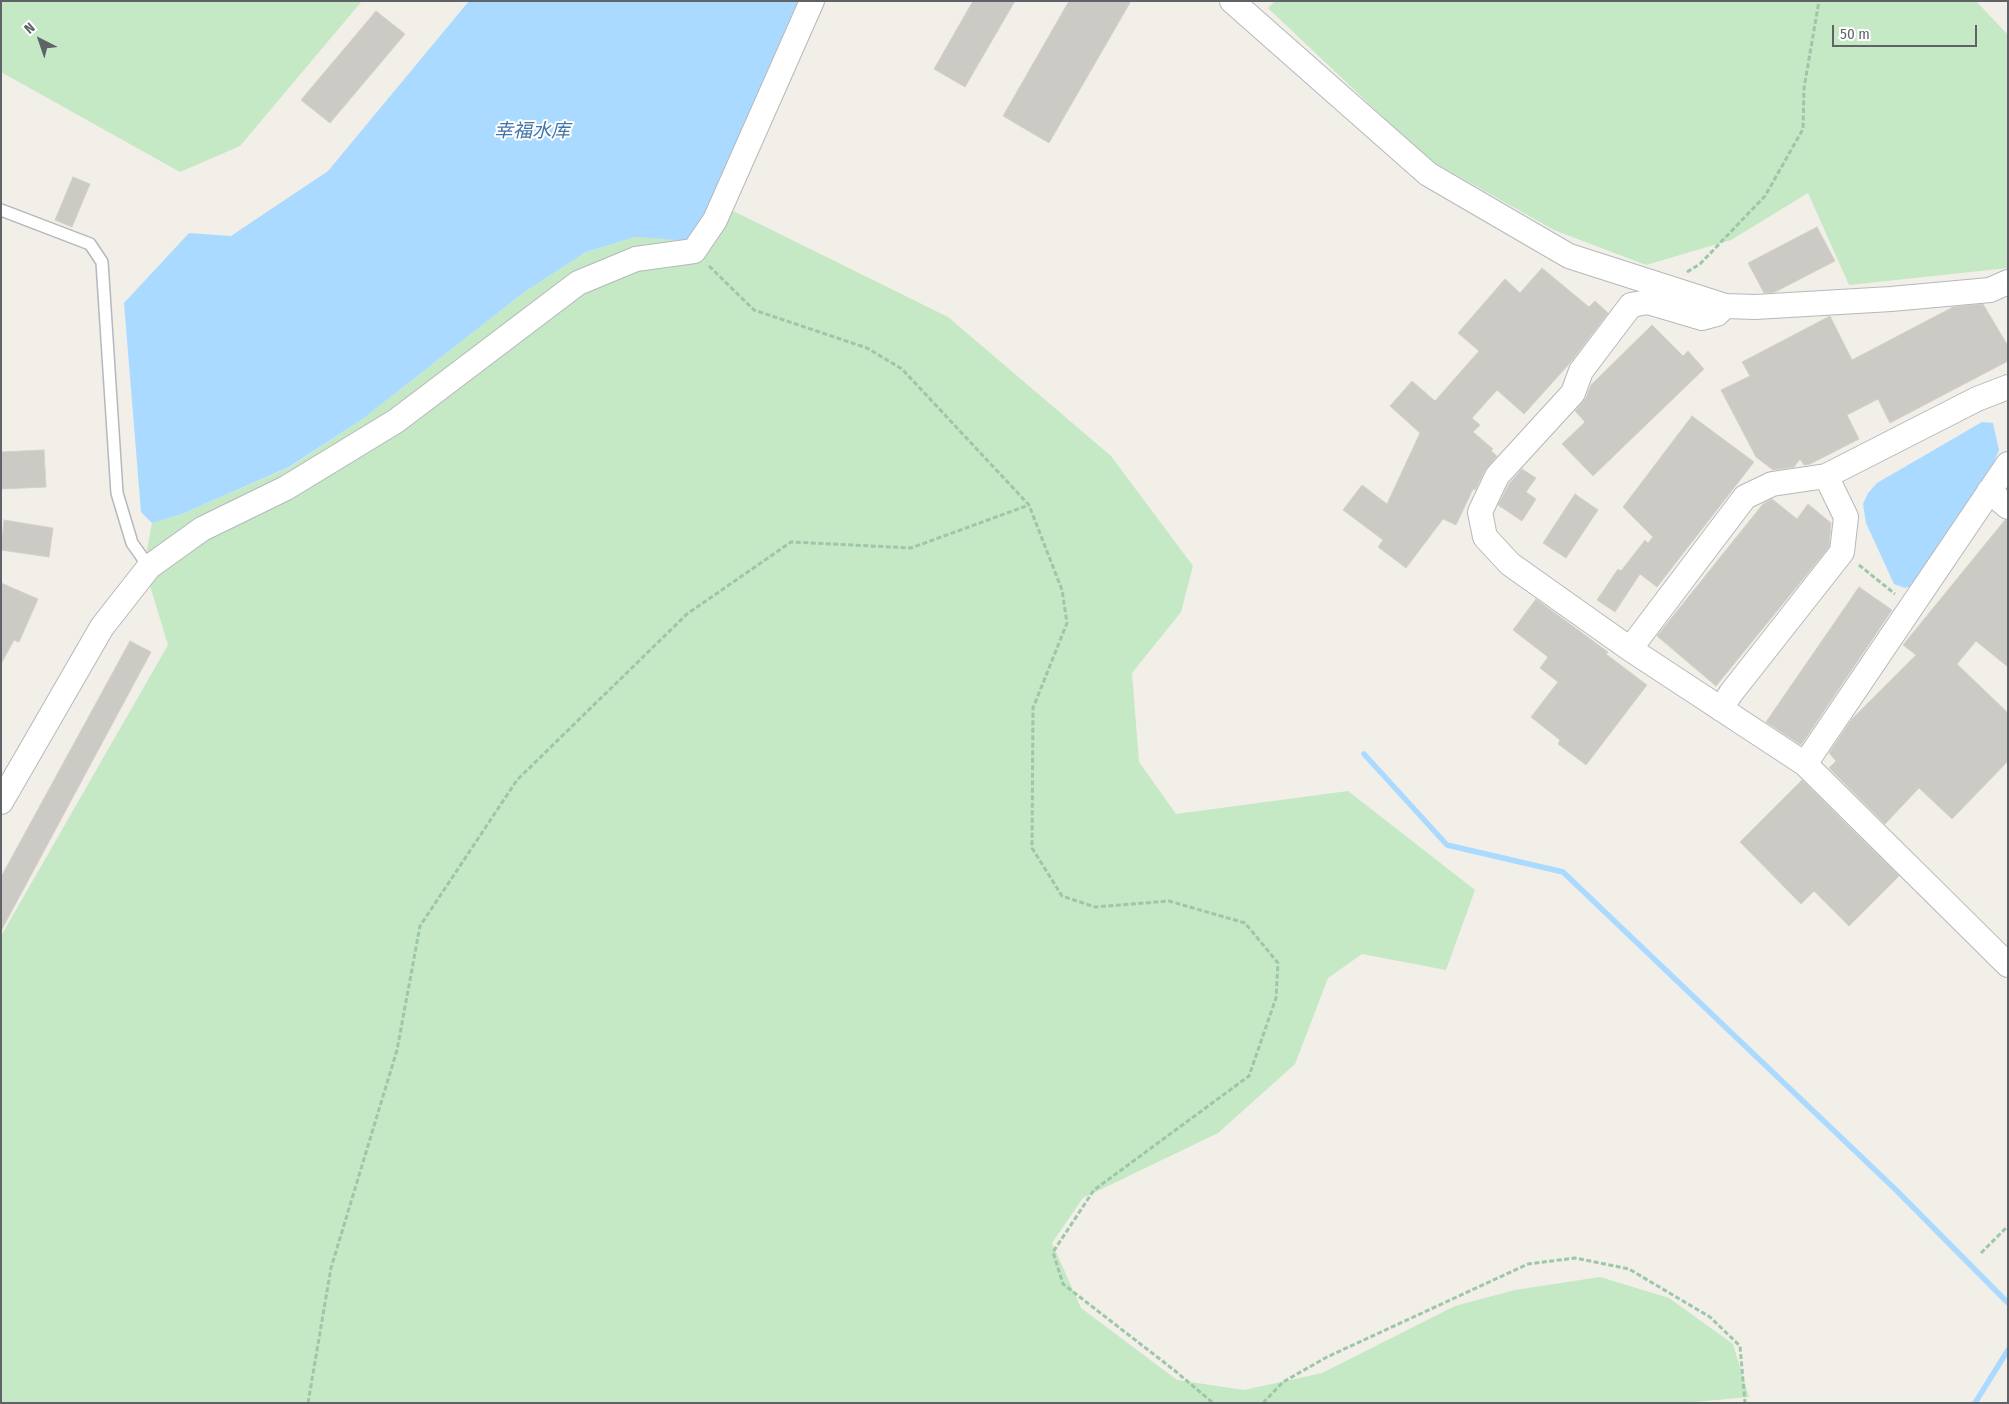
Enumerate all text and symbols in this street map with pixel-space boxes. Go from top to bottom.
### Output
north arrow [15,15,65,65]
scale bar [1834,15,1979,47]
text: N [21,19,39,37]
text: 50 m [1840,25,1870,43]
water label: 幸福水库 [494,121,570,143]

